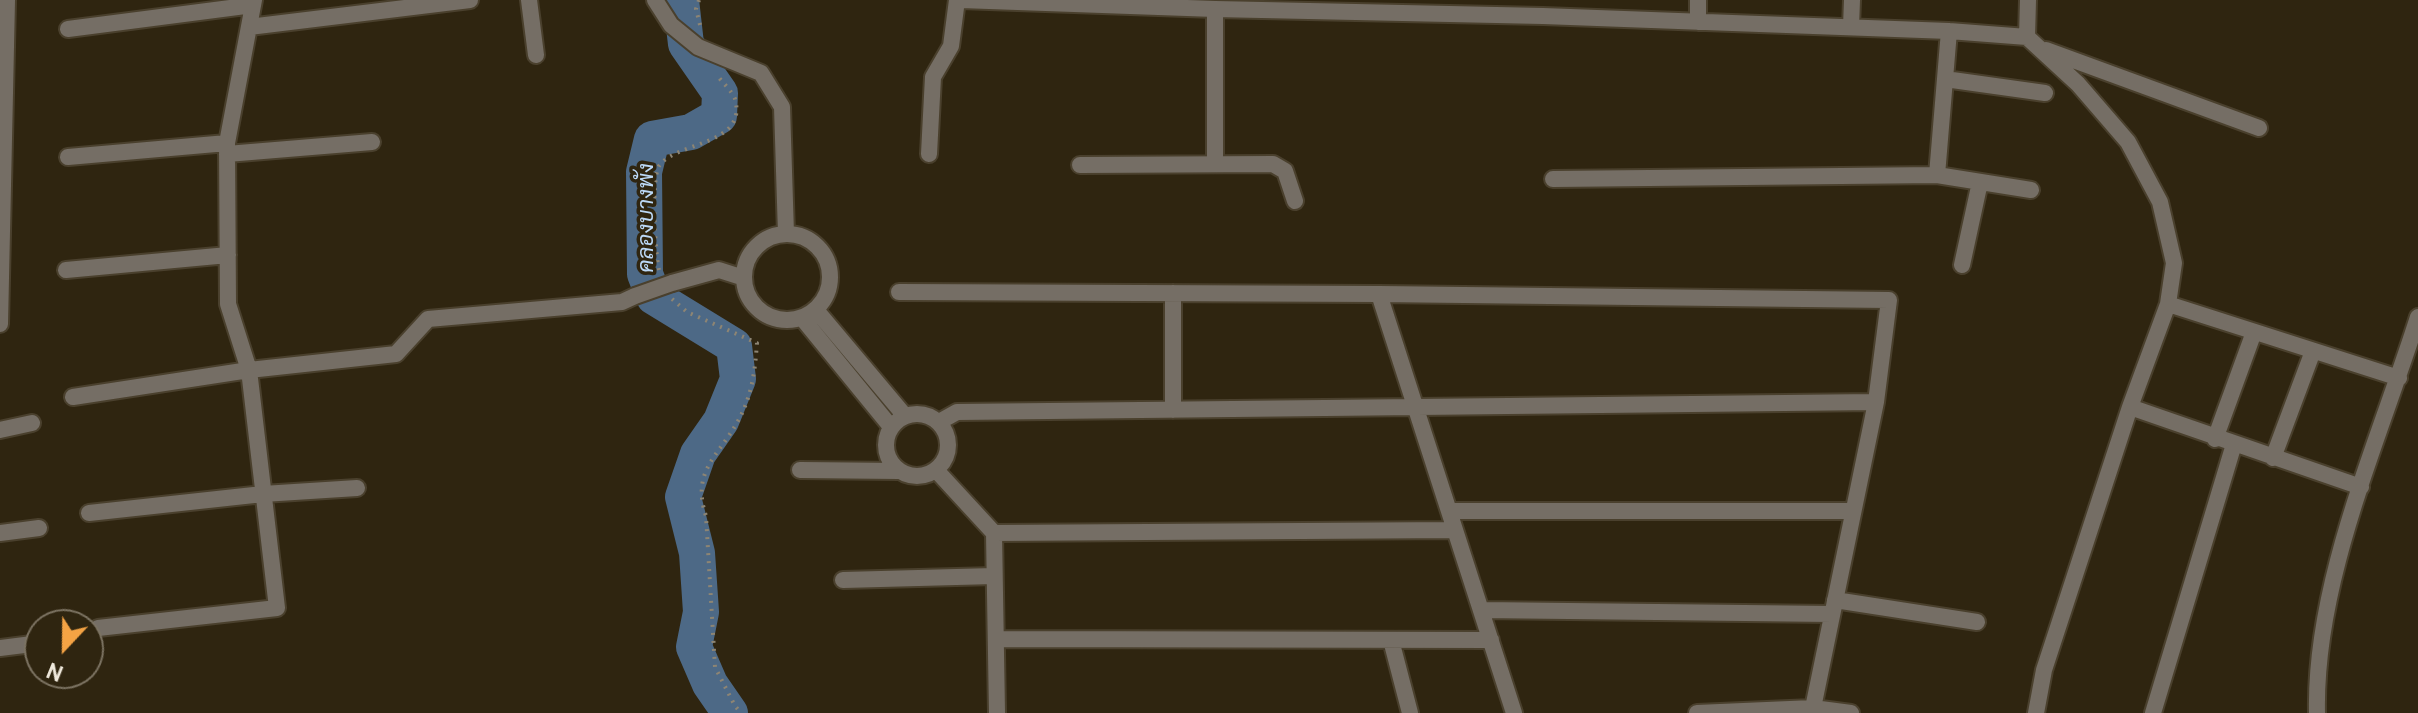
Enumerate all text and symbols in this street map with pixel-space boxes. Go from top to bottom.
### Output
water label: คลองบางพัง [636,163,662,273]
north arrow [24,609,104,689]
text: N [43,654,68,685]

